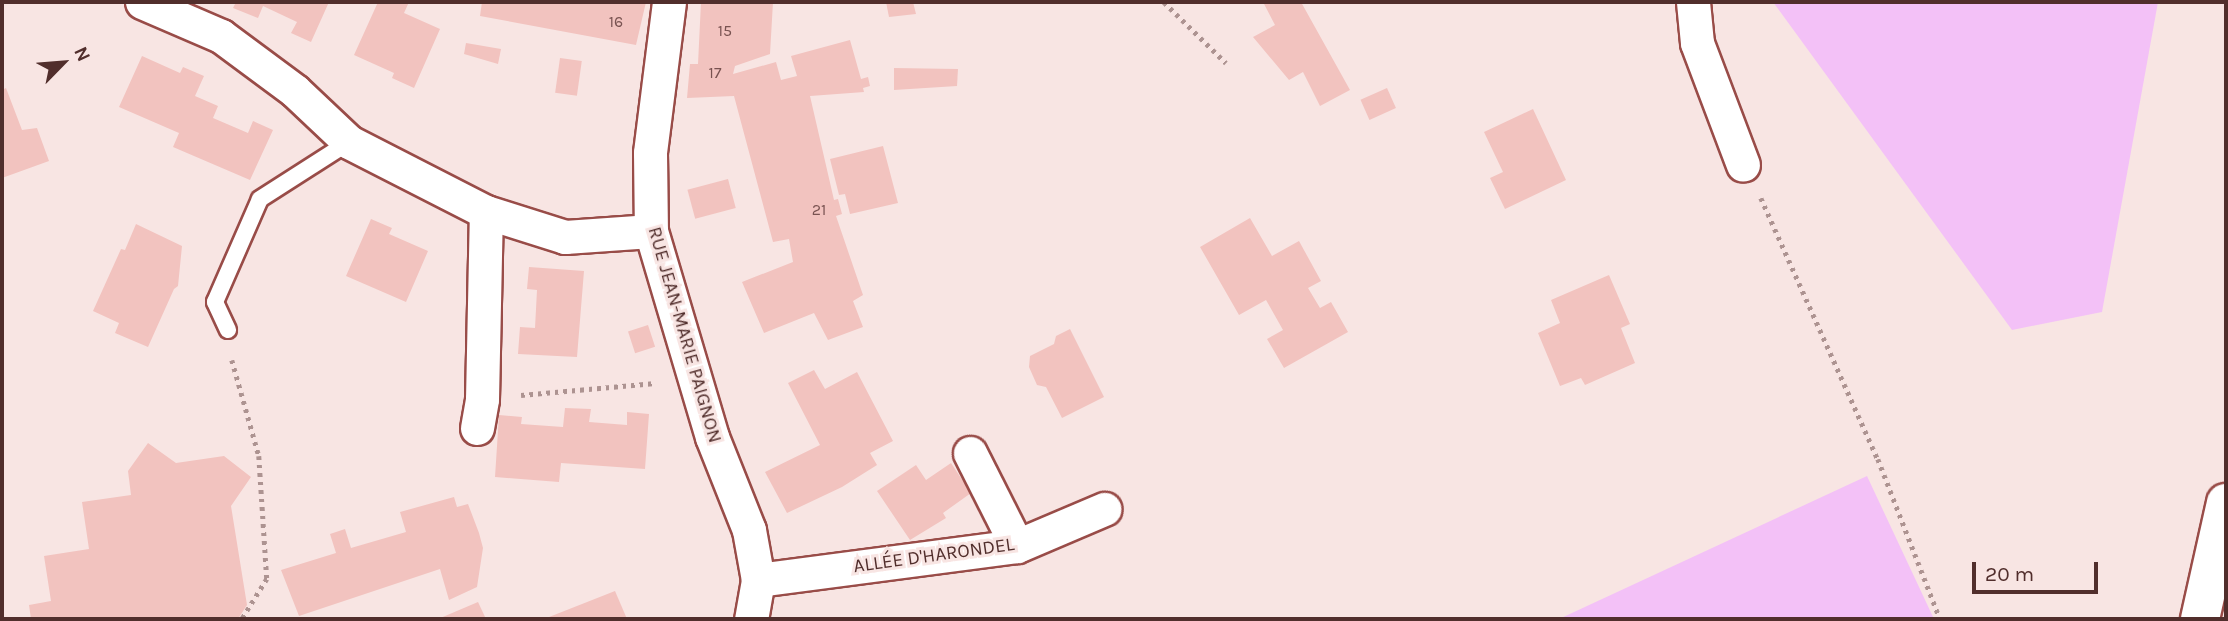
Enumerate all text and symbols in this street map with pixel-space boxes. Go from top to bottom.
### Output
house number: 16 [609,12,623,32]
house number: 15 [718,21,732,41]
north arrow [28,28,98,98]
text: N [69,43,95,65]
house number: 17 [709,63,721,83]
house number: 21 [812,200,826,220]
street label: RUE JEAN-MARIE PAIGNON [642,224,726,446]
street label: ALLÉE D'HARONDEL [852,533,1016,579]
scale bar [1976,548,2102,592]
text: 20 m [1985,562,2034,586]

